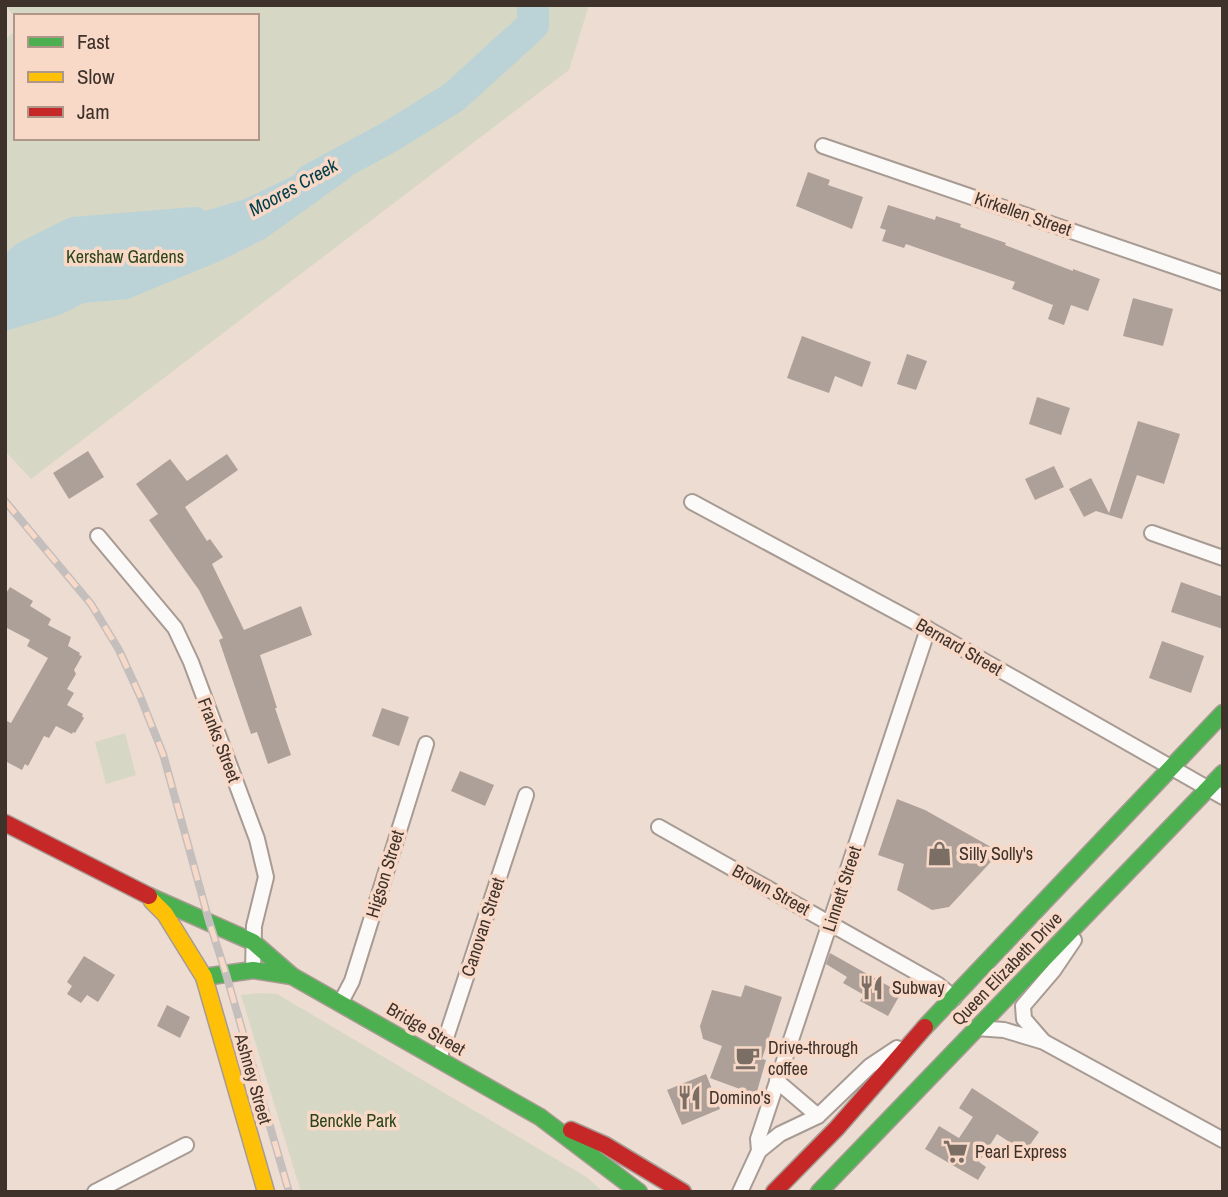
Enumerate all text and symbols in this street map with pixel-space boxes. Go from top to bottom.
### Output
legend [14,14,259,140]
text: Fast [77,27,110,56]
text: Slow [77,62,115,91]
text: Jam [77,97,110,126]
water label: Moores Creek [244,151,343,222]
street label: Kirkellen Street [971,185,1075,242]
park label: Kershaw Gardens [66,244,184,269]
street label: Bernard Street [911,612,1007,681]
street label: Franks Street [192,694,247,786]
street label: Higson Street [359,827,410,921]
shop icon: Silly Solly's [925,840,953,868]
place label: Silly Solly's [959,841,1033,866]
street label: Linnett Street [816,843,867,935]
street label: Brown Street [728,858,815,921]
street label: Canovan Street [455,874,510,979]
street label: Queen Elizabeth Drive [946,906,1067,1031]
restaurant icon: Subway [858,974,886,1002]
place label: Subway [892,975,945,1000]
street label: Bridge Street [382,996,470,1061]
street label: Ashney Street [228,1030,278,1127]
place label: Drive-through coffee [768,1035,858,1081]
cafe icon: Drive-through coffee [734,1044,762,1072]
restaurant icon: Domino's [675,1084,703,1112]
place label: Domino's [709,1085,771,1110]
park label: Benckle Park [310,1108,397,1133]
supermarket icon: Pearl Express [941,1138,969,1166]
place label: Pearl Express [975,1139,1067,1164]

